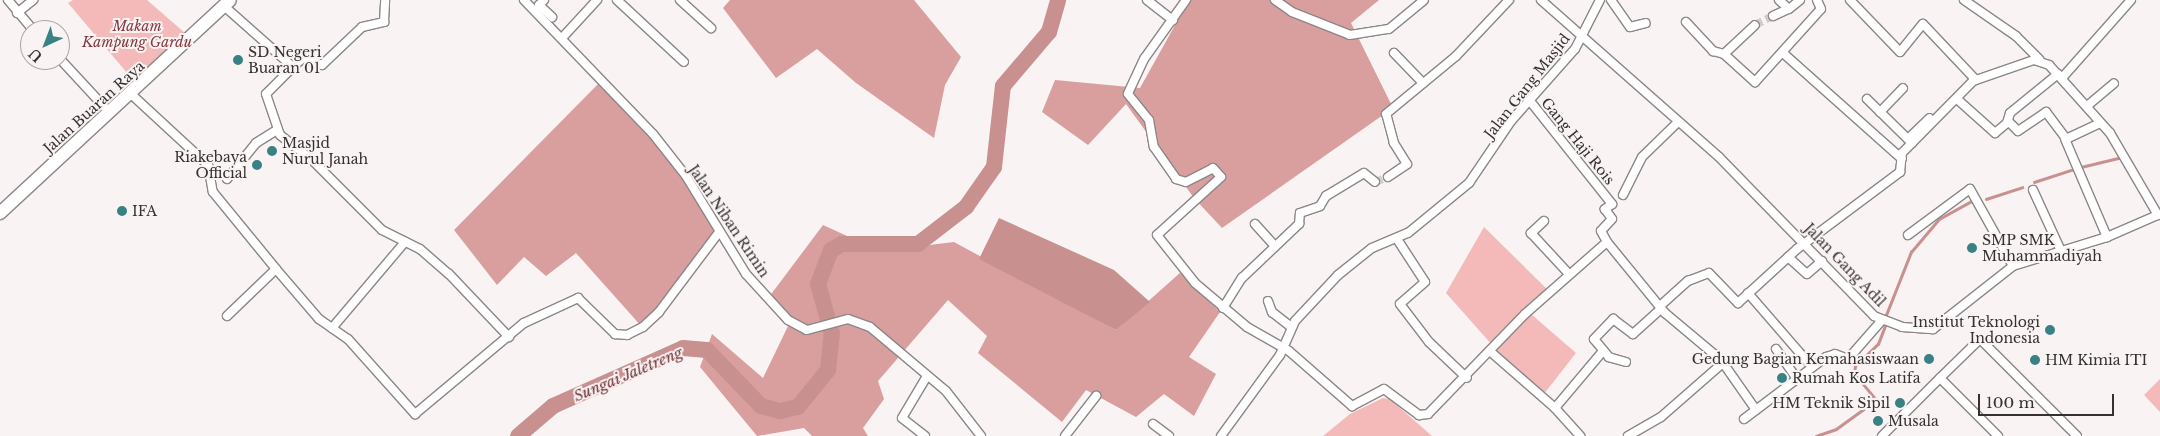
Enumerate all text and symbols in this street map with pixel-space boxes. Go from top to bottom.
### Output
park label: Makam Kampung Gardu [82,18,192,50]
north arrow [20,20,70,70]
street label: Jalan Gang Masjid [1481,30,1573,142]
text: U [25,44,46,66]
place label: SD Negeri Buaran 01 [248,44,321,76]
marker: SD Negeri Buaran 01 [232,54,244,66]
street label: Jalan Buaran Raya [40,57,148,157]
street label: Gang Haji Rois [1538,94,1618,188]
place label: Masjid Nurul Janah [282,135,368,168]
marker: Masjid Nurul Janah [266,145,278,157]
place label: Riakebaya Official [174,149,247,182]
marker: Riakebaya Official [251,159,263,171]
street label: Jalan Niban Rimin [685,162,773,280]
place label: IFA [132,203,157,219]
marker: IFA [116,205,128,217]
street label: Jalan Gang Adil [1801,220,1889,310]
place label: SMP SMK Muhammadiyah [1982,232,2102,264]
marker: SMP SMK Muhammadiyah [1966,242,1978,254]
place label: Institut Teknologi Indonesia [1912,314,2040,347]
marker: Institut Teknologi Indonesia [2044,324,2056,336]
water label: Sungai Jaletreng [570,343,686,405]
place label: Gedung Bagian Kemahasiswaan [1692,351,1919,367]
place label: HM Kimia ITI [2045,352,2147,368]
marker: Gedung Bagian Kemahasiswaan [1923,353,1935,365]
marker: HM Kimia ITI [2029,354,2041,366]
place label: Rumah Kos Latifa [1792,370,1920,386]
marker: Rumah Kos Latifa [1776,372,1788,384]
scale bar [1980,384,2116,416]
text: 100 m [1986,393,2035,412]
place label: HM Teknik Sipil [1772,395,1890,411]
marker: HM Teknik Sipil [1894,397,1906,409]
place label: Musala [1888,413,1939,429]
marker: Musala [1872,415,1884,427]

